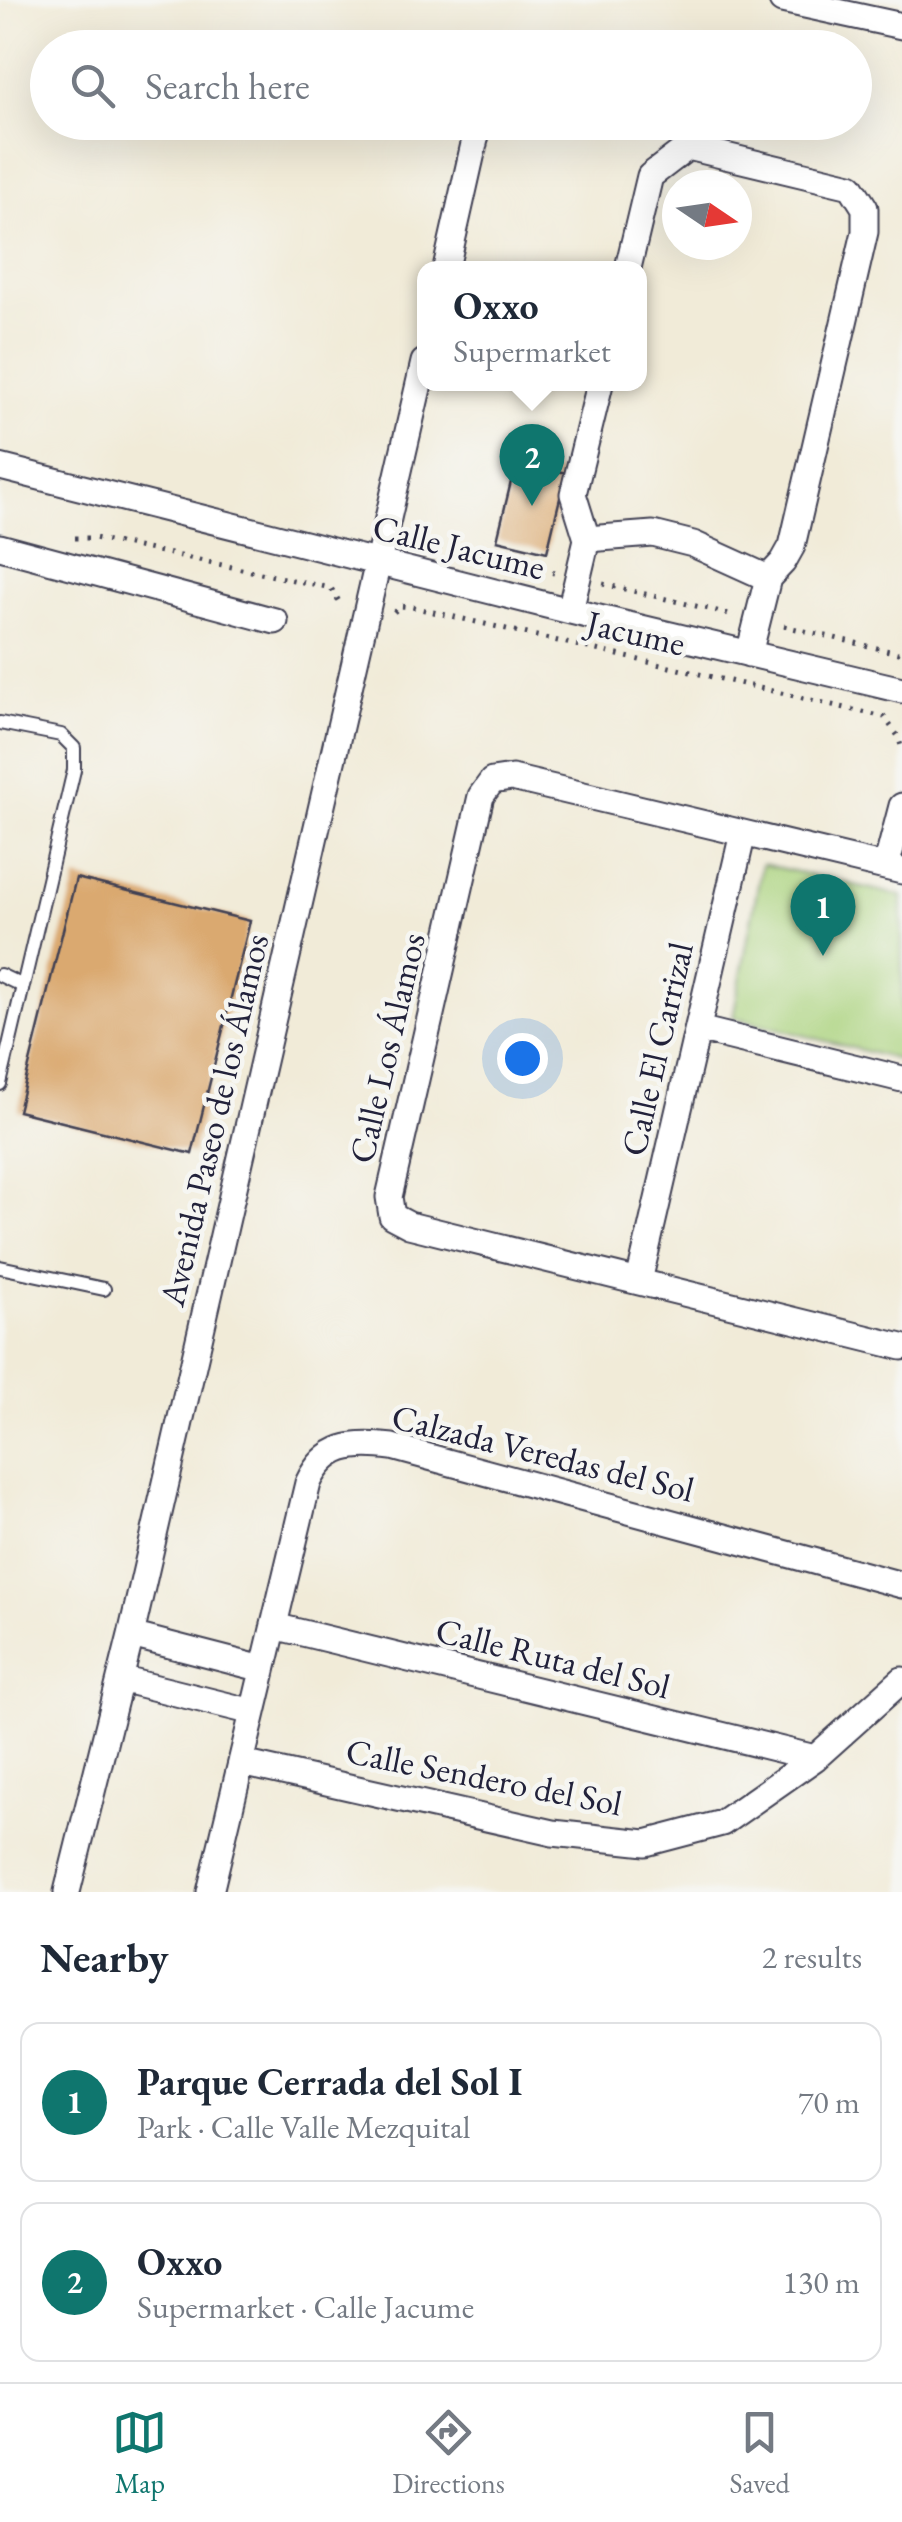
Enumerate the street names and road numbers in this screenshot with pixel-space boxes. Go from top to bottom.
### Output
street label: Calle Jacume [368,503,550,590]
street label: Jacume [580,599,690,666]
street label: Calle Los Álamos [338,928,435,1167]
street label: Avenida Paseo de los Álamos [149,929,278,1311]
street label: Calle El Carrizal [610,938,703,1160]
street label: Calzada Veredas del Sol [387,1393,699,1512]
street label: Calle Ruta del Sol [431,1607,675,1708]
street label: Calle Sendero del Sol [342,1728,626,1825]

